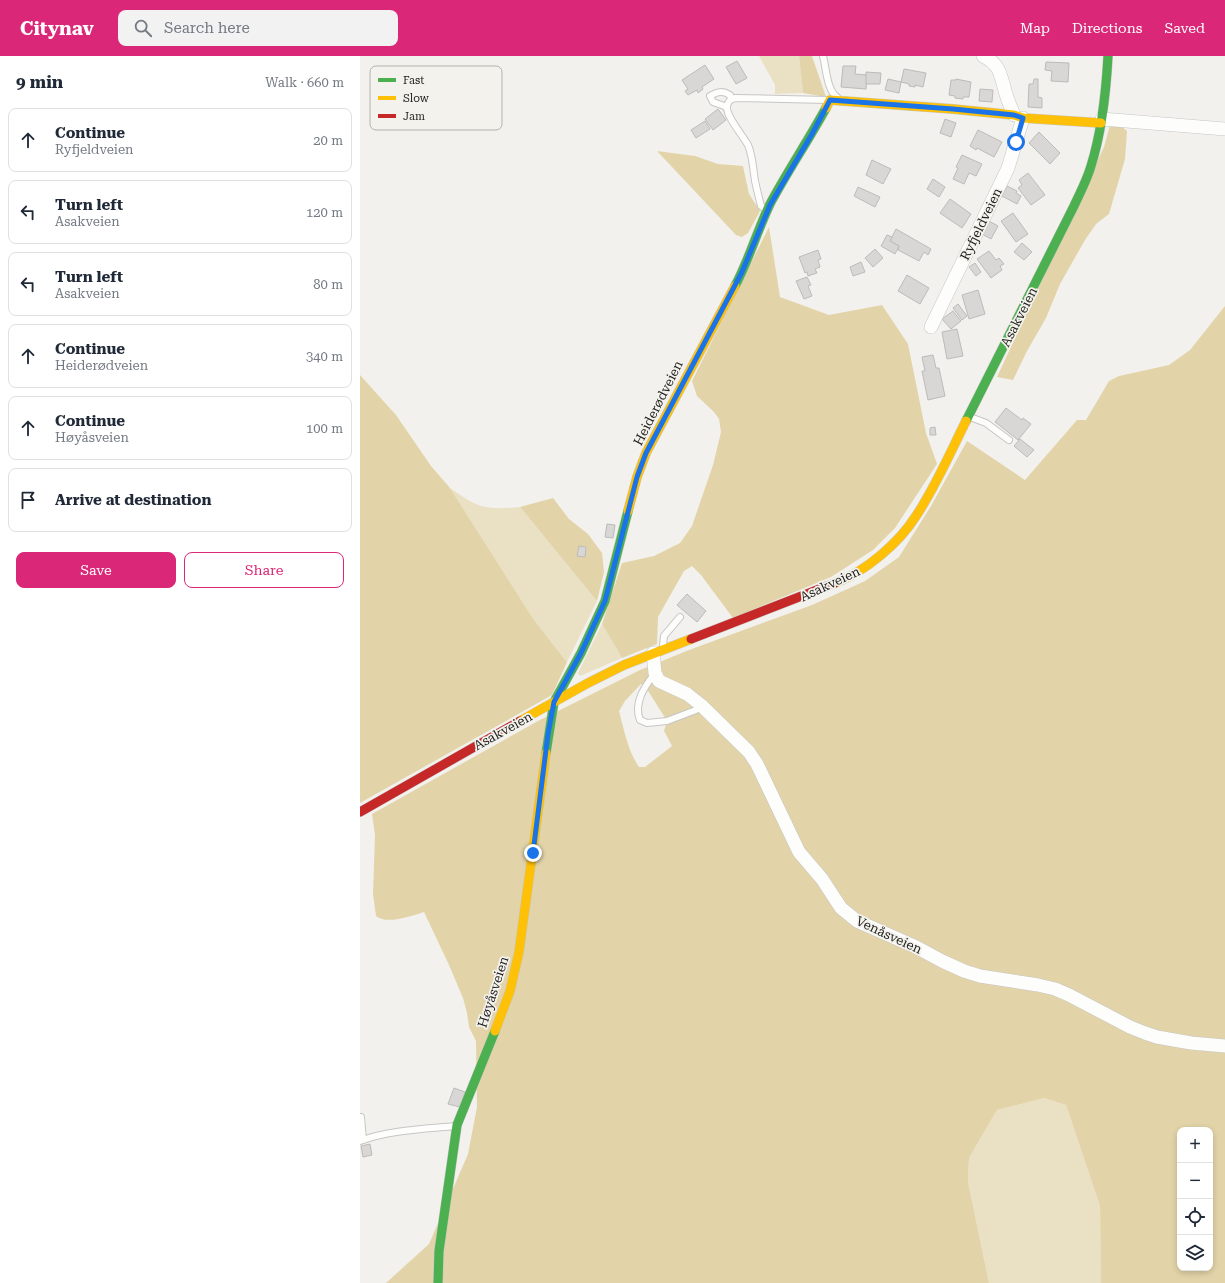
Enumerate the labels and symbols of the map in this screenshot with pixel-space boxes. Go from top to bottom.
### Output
legend [370,66,502,130]
text: Fast [403,74,424,87]
text: Slow [403,92,430,105]
text: Jam [403,110,425,123]
route start [1007,133,1025,151]
street label: Ryfjeldveien [957,185,1005,263]
street label: Asakveien [998,284,1041,349]
street label: Heiderødveien [630,358,686,448]
street label: Asakveien [798,563,863,604]
street label: Asakveien [471,708,535,753]
route end [524,844,542,862]
street label: Venåsveien [854,913,925,957]
street label: Høyåsveien [474,954,512,1029]

